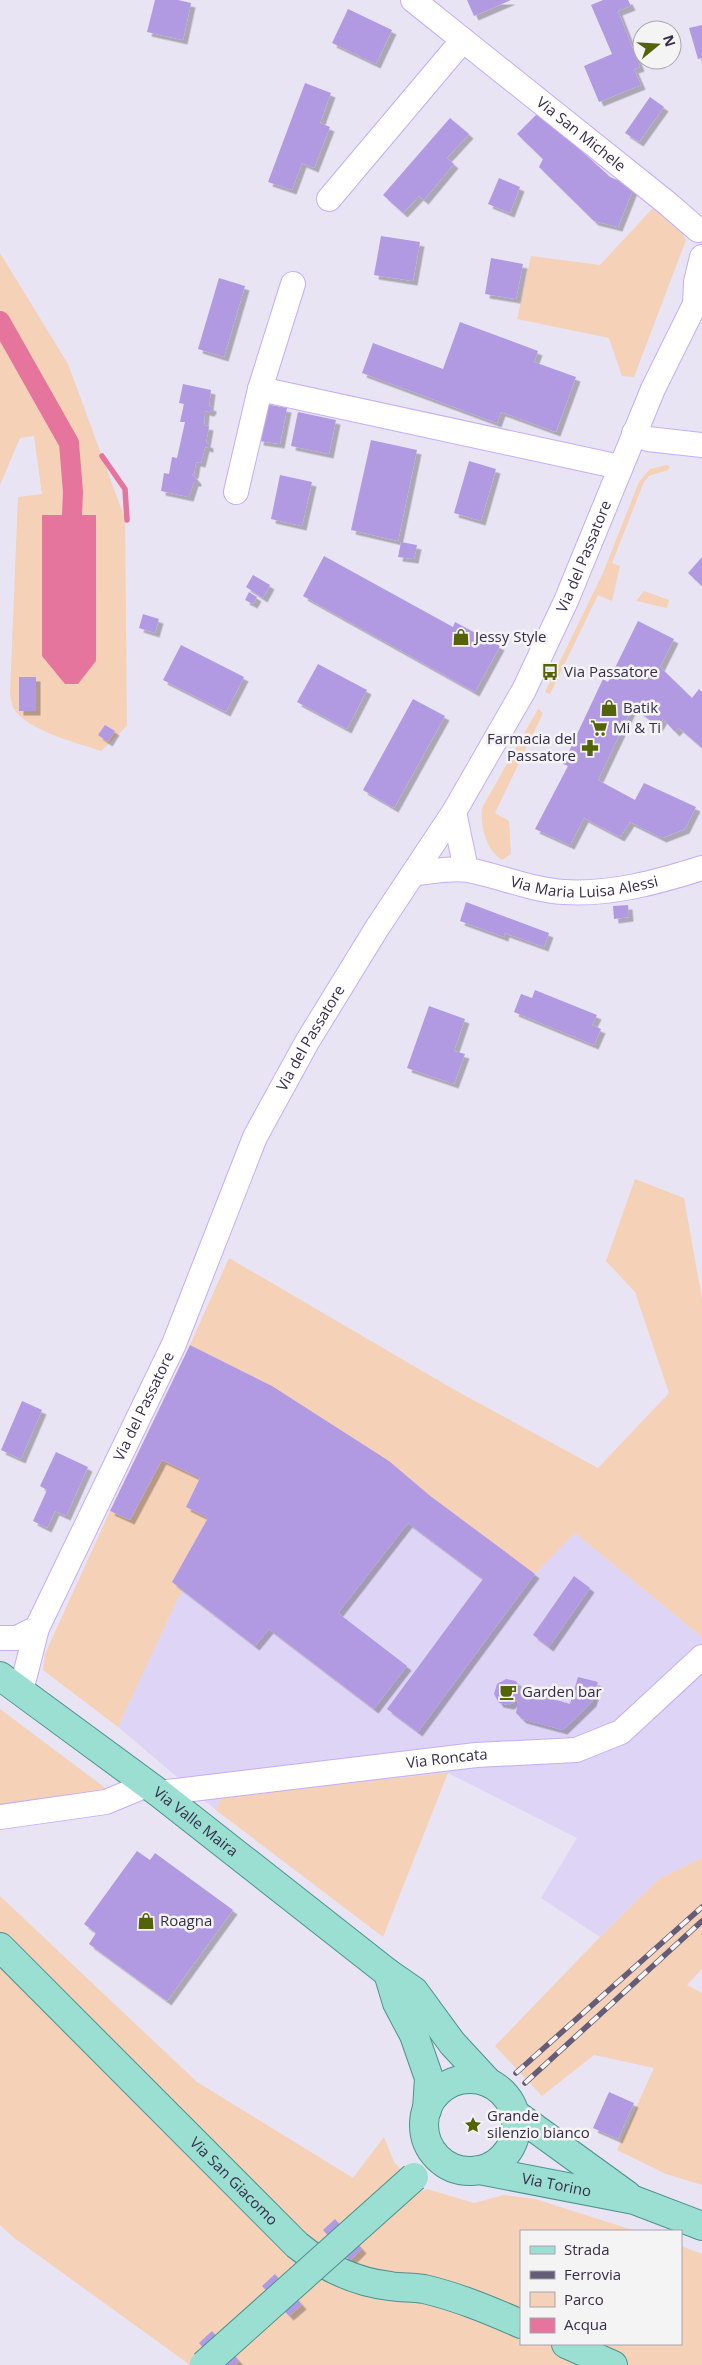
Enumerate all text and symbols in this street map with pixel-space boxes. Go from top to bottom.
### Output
north arrow [632,20,682,70]
text: N [659,32,681,49]
street label: Via San Michele [533,92,630,175]
street label: Via del Passatore [551,497,615,615]
place label: Jessy Style [473,626,546,646]
shop icon: Jessy Style [451,627,471,647]
place label: Via Passatore [564,661,658,681]
bus stop icon: Via Passatore [540,662,560,682]
place label: Batik [623,697,658,717]
shop icon: Batik [599,698,619,718]
place label: Mi & Ti [613,717,661,737]
supermarket icon: Mi & Ti [589,718,609,738]
place label: Farmacia del Passatore [487,728,576,765]
pharmacy icon: Farmacia del Passatore [580,738,600,758]
street label: Via Maria Luisa Alessi [508,870,660,901]
street label: Via del Passatore [271,981,349,1094]
street label: Via del Passatore [108,1348,178,1464]
place label: Garden bar [522,1681,602,1701]
cafe icon: Garden bar [498,1682,518,1702]
street label: Via Roncata [405,1743,488,1772]
street label: Via Valle Maira [150,1781,243,1860]
place label: Roagna [160,1910,212,1930]
shop icon: Roagna [136,1911,156,1931]
place label: Grande silenzio bianco [487,2105,590,2142]
place icon: Grande silenzio bianco [463,2115,483,2135]
street label: Via San Giacomo [186,2132,283,2229]
street label: Via Torino [520,2168,593,2201]
legend [520,2230,682,2345]
text: Strada [564,2239,610,2259]
text: Ferrovia [564,2264,621,2284]
text: Parco [564,2289,604,2309]
text: Acqua [564,2314,607,2334]

